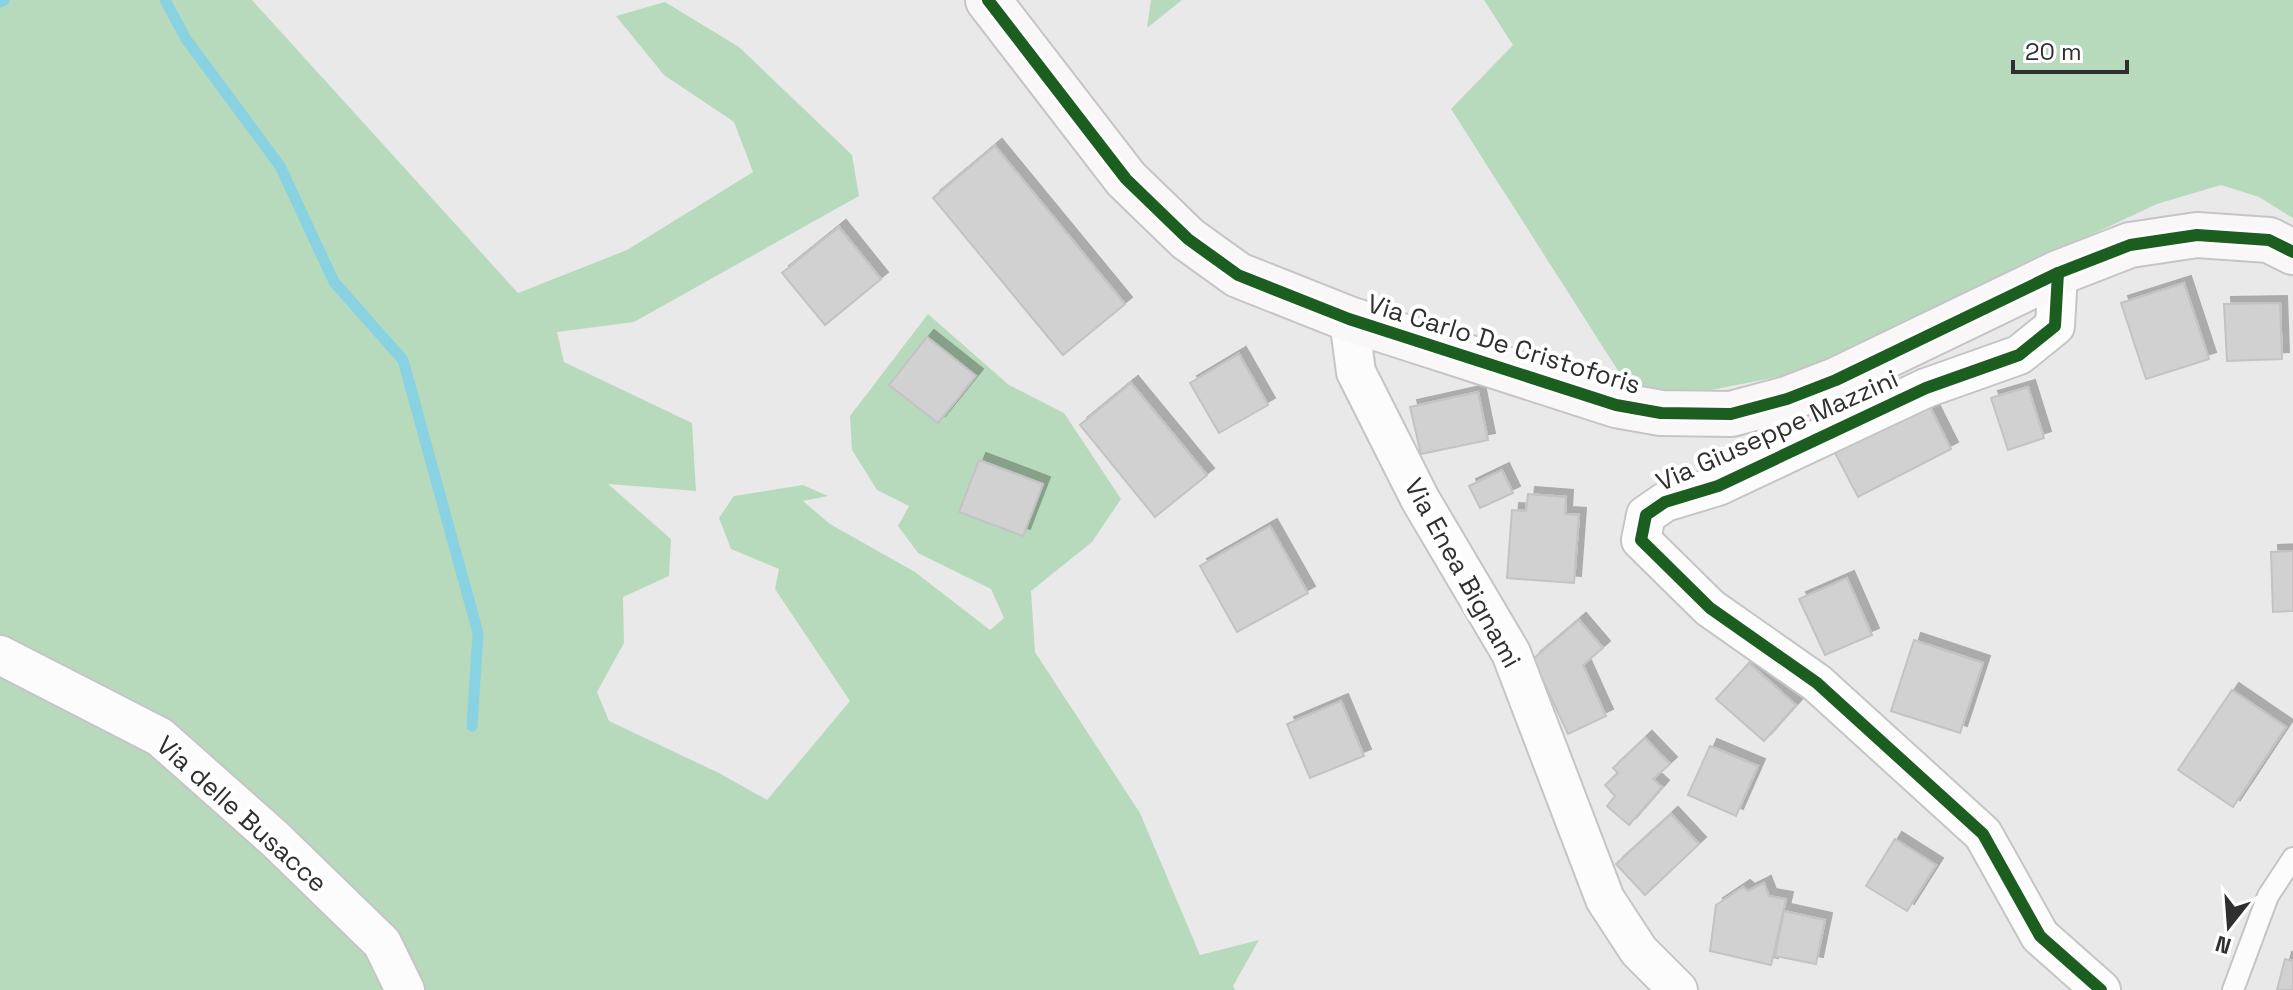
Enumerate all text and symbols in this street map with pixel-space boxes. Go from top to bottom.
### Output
scale bar [2013,24,2127,74]
text: 20 m [2025,36,2082,67]
street label: Via Carlo De Cristoforis [1363,286,1645,402]
street label: Via Giuseppe Mazzini [1651,361,1903,499]
street label: Via Enea Bignami [1397,472,1529,674]
street label: Via delle Busacce [149,728,335,900]
north arrow [2189,886,2269,966]
text: N [2212,930,2234,961]

